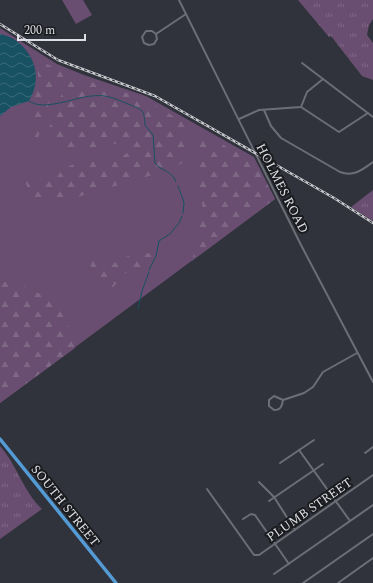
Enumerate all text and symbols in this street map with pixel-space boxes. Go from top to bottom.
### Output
scale bar [18,16,85,42]
text: 200 m [24,21,55,40]
street label: HOLMES ROAD [251,140,313,237]
street label: SOUTH STREET [26,460,105,551]
street label: PLUMB STREET [263,473,357,547]

